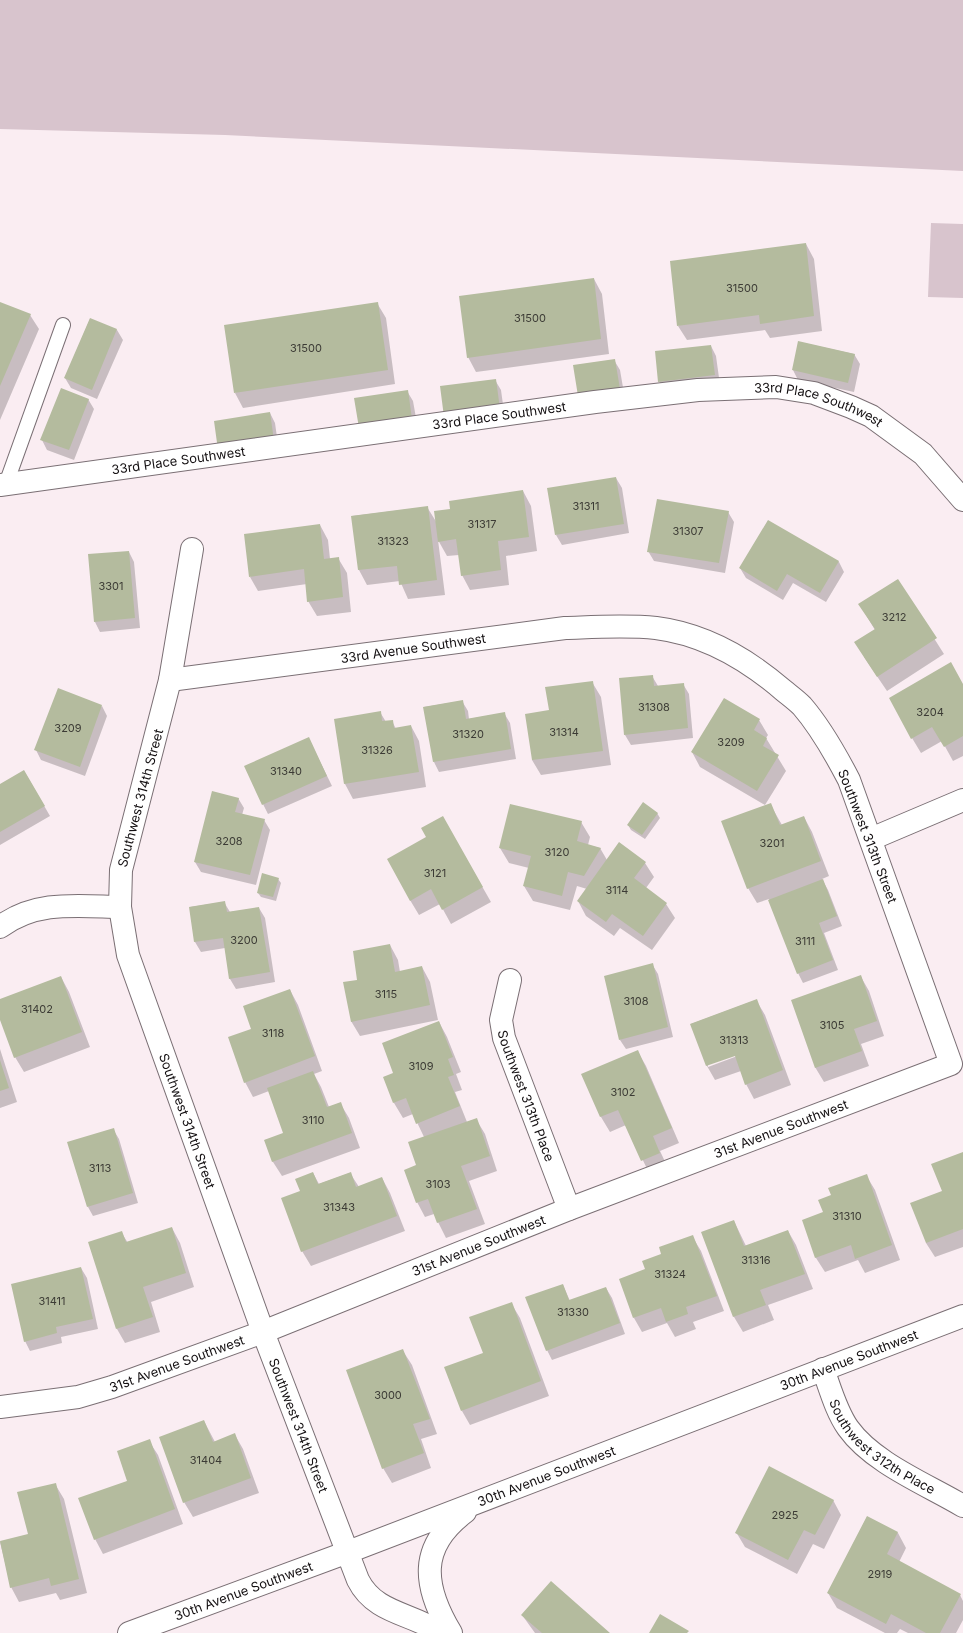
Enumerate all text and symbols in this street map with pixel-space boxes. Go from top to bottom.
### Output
house number: 31500 [726,281,758,295]
house number: 31500 [514,311,546,325]
house number: 31500 [290,341,322,355]
street label: 33rd Place Southwest [754,379,886,430]
street label: 33rd Place Southwest [431,398,567,433]
street label: 33rd Place Southwest [110,443,246,477]
house number: 31311 [572,499,600,513]
house number: 31317 [468,517,496,531]
house number: 31307 [672,524,704,538]
house number: 31323 [377,534,409,548]
house number: 3301 [98,579,124,593]
house number: 3212 [882,610,906,624]
street label: 33rd Avenue Southwest [339,630,487,666]
house number: 31308 [638,700,670,714]
house number: 3204 [916,705,944,719]
house number: 3209 [54,721,82,735]
house number: 31314 [549,725,579,739]
street label: Southwest 314th Street [114,727,166,869]
house number: 31320 [452,727,484,741]
house number: 3209 [717,735,745,749]
house number: 31326 [361,743,393,757]
house number: 31340 [270,764,302,778]
street label: Southwest 313th Street [835,767,901,905]
house number: 3208 [215,834,243,848]
house number: 3201 [760,836,784,850]
house number: 3120 [545,845,570,859]
house number: 3121 [424,866,446,880]
house number: 3114 [606,883,628,897]
house number: 3200 [230,933,258,947]
house number: 3111 [795,934,815,948]
house number: 3115 [375,987,398,1001]
house number: 3108 [623,994,649,1008]
house number: 31402 [21,1002,53,1016]
house number: 3105 [820,1018,845,1032]
house number: 3118 [262,1026,284,1040]
street label: Southwest 313th Place [495,1029,558,1164]
house number: 31313 [719,1033,749,1047]
street label: Southwest 314th Street [156,1051,219,1191]
house number: 3109 [408,1059,434,1073]
house number: 3102 [611,1085,635,1099]
street label: 31st Avenue Southwest [711,1096,850,1161]
house number: 3110 [302,1113,324,1127]
house number: 3113 [89,1161,111,1175]
house number: 3103 [425,1177,451,1191]
house number: 31343 [323,1200,355,1214]
house number: 31310 [832,1209,862,1223]
street label: 31st Avenue Southwest [409,1211,548,1279]
house number: 31316 [741,1253,771,1267]
house number: 31324 [654,1267,686,1281]
house number: 31411 [38,1294,66,1308]
house number: 31330 [557,1305,589,1319]
street label: 30th Avenue Southwest [778,1326,920,1393]
street label: 31st Avenue Southwest [107,1332,246,1395]
street label: Southwest 314th Street [266,1356,332,1495]
house number: 3000 [374,1388,402,1402]
street label: Southwest 312th Place [826,1397,938,1497]
street label: 30th Avenue Southwest [475,1442,618,1510]
house number: 31404 [190,1453,222,1467]
house number: 2925 [772,1508,799,1522]
street label: 30th Avenue Southwest [172,1558,315,1624]
house number: 2919 [868,1567,893,1581]

